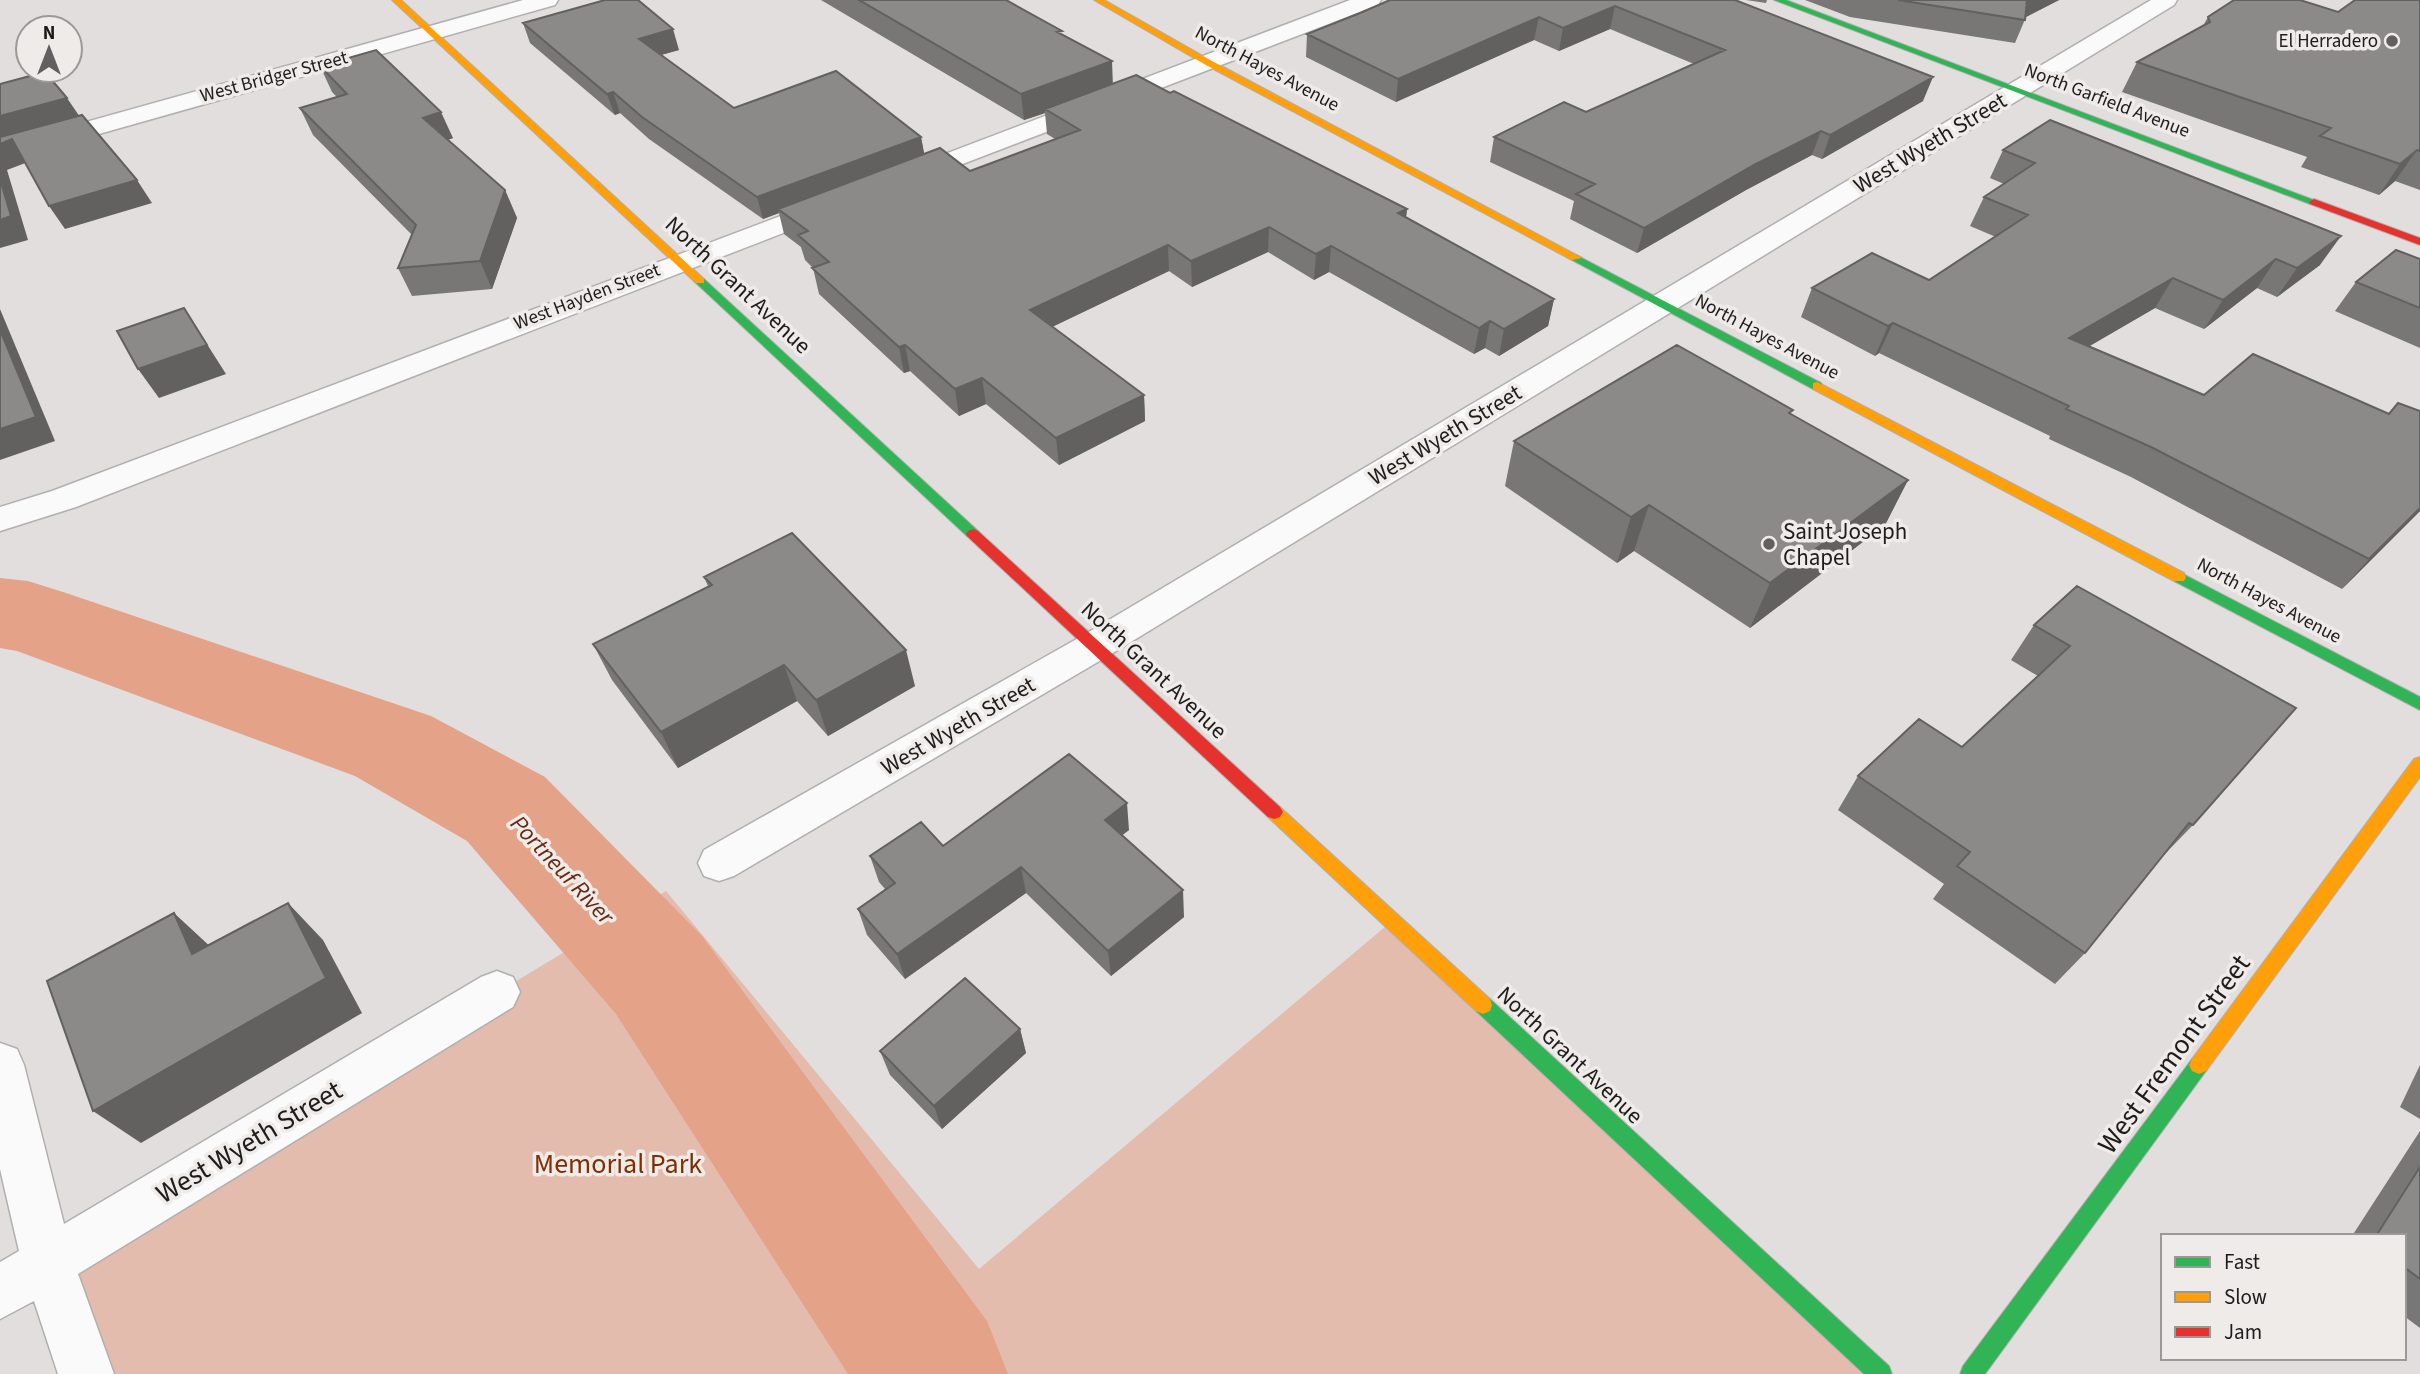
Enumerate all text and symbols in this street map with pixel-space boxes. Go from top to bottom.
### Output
north arrow [14,14,84,84]
street label: North Hayes Avenue [1190,19,1344,119]
text: N [43,20,55,47]
place label: El Herradero [2279,28,2378,55]
marker: El Herradero [2384,33,2400,49]
street label: West Bridger Street [197,44,351,110]
street label: North Garfield Avenue [2020,57,2194,145]
street label: West Wyeth Street [1847,84,2013,202]
street label: North Grant Avenue [658,208,818,362]
street label: West Hayden Street [510,256,665,337]
street label: North Hayes Avenue [1690,287,1844,387]
street label: West Wyeth Street [1362,376,1528,494]
place label: Saint Joseph Chapel [1783,515,1907,574]
marker: Saint Joseph Chapel [1761,536,1777,552]
street label: North Hayes Avenue [2192,551,2346,651]
street label: North Grant Avenue [1074,593,1234,747]
street label: West Wyeth Street [875,668,1042,784]
water label: Portneuf River [502,807,623,934]
street label: West Fremont Street [2088,946,2260,1162]
street label: North Grant Avenue [1490,978,1650,1132]
street label: West Wyeth Street [148,1070,350,1214]
park label: Memorial Park [534,1144,702,1184]
legend [2161,1234,2406,1360]
text: Fast [2224,1247,2260,1277]
text: Slow [2224,1282,2267,1312]
text: Jam [2224,1317,2262,1347]

